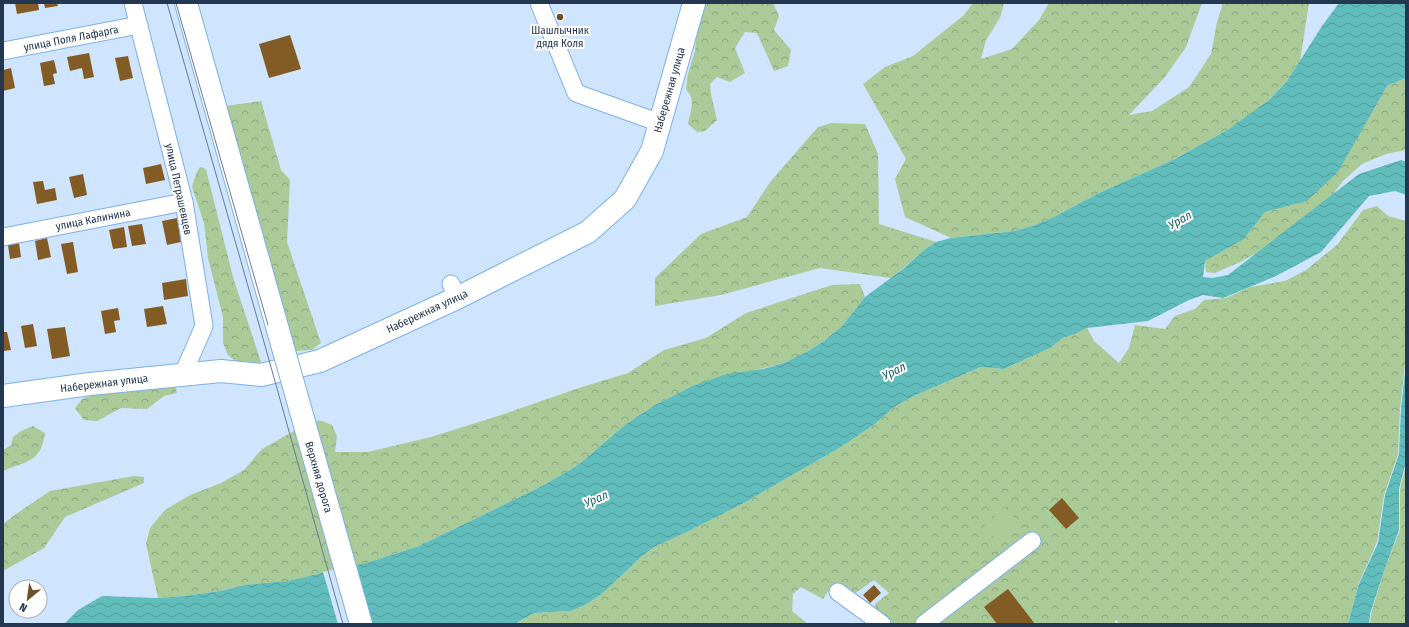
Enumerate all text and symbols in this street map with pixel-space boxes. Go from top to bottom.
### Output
marker: Шашлычник дядя Коля [555,12,565,22]
street label: улица Поля Лафарга [22,23,120,54]
place label: Шашлычник дядя Коля [531,24,590,50]
street label: Набережная улица [651,46,688,134]
street label: улица Петрашевцев [162,142,195,236]
street label: улица Калинина [55,206,132,233]
water label: Урал [1166,208,1194,232]
street label: Набережная улица [384,287,470,336]
water label: Урал [880,359,908,383]
street label: Набережная улица [59,372,149,395]
street label: Верхняя дорога [302,440,335,514]
water label: Урал [582,488,610,510]
north arrow [8,579,48,619]
text: N [17,600,29,615]

